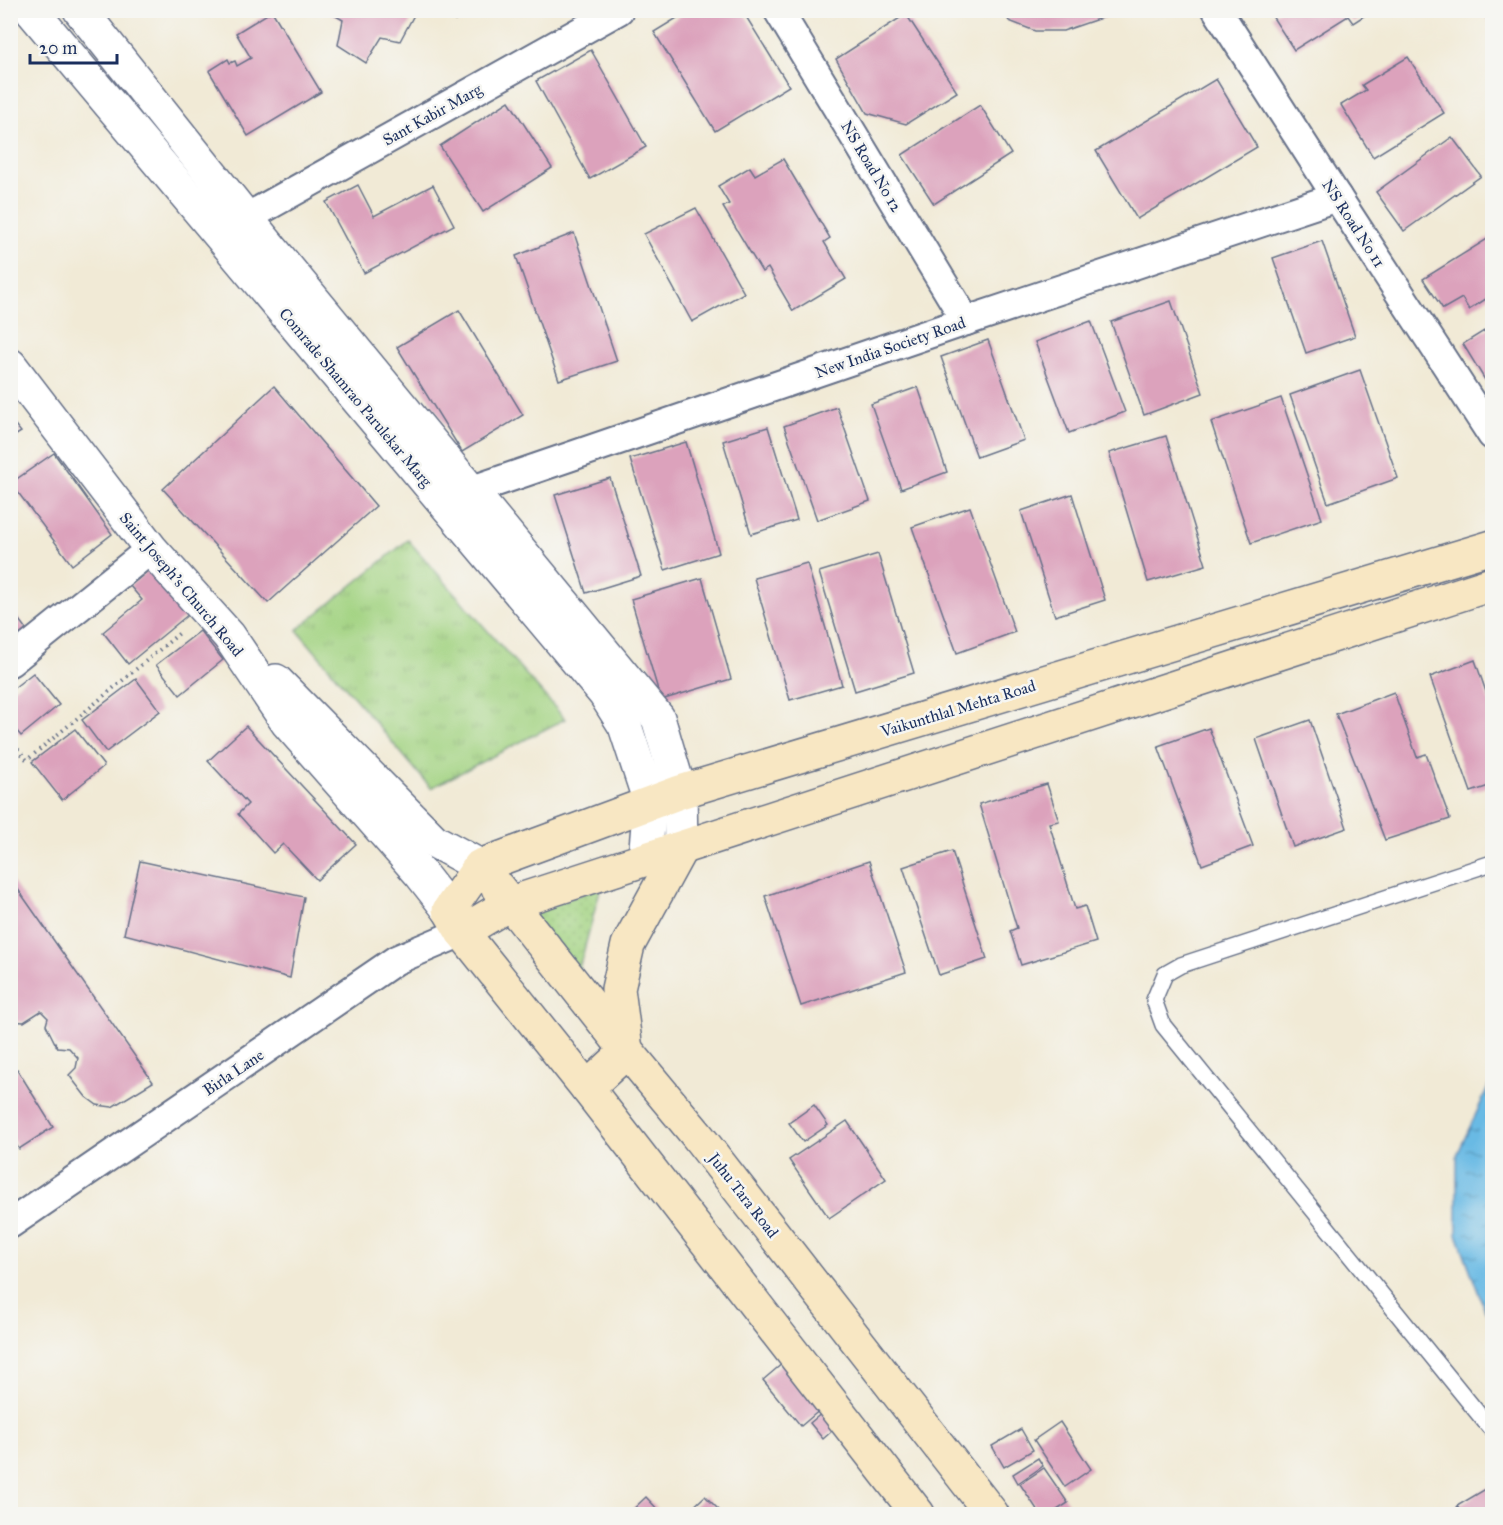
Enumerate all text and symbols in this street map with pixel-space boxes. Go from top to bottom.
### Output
scale bar [30,27,117,65]
text: 20 m [39,37,77,59]
street label: Sant Kabir Marg [380,79,486,150]
street label: NS Road No 12 [837,117,906,215]
street label: NS Road No 11 [1318,176,1389,271]
street label: Comrade Shamrao Parulekar Marg [274,304,436,492]
street label: New India Society Road [812,313,968,382]
street label: Saint Joseph's Church Road [115,508,247,661]
street label: Vaikunthlal Mehta Road [878,676,1038,741]
street label: Birla Lane [199,1045,268,1100]
street label: Juhu Tara Road [703,1148,783,1242]

